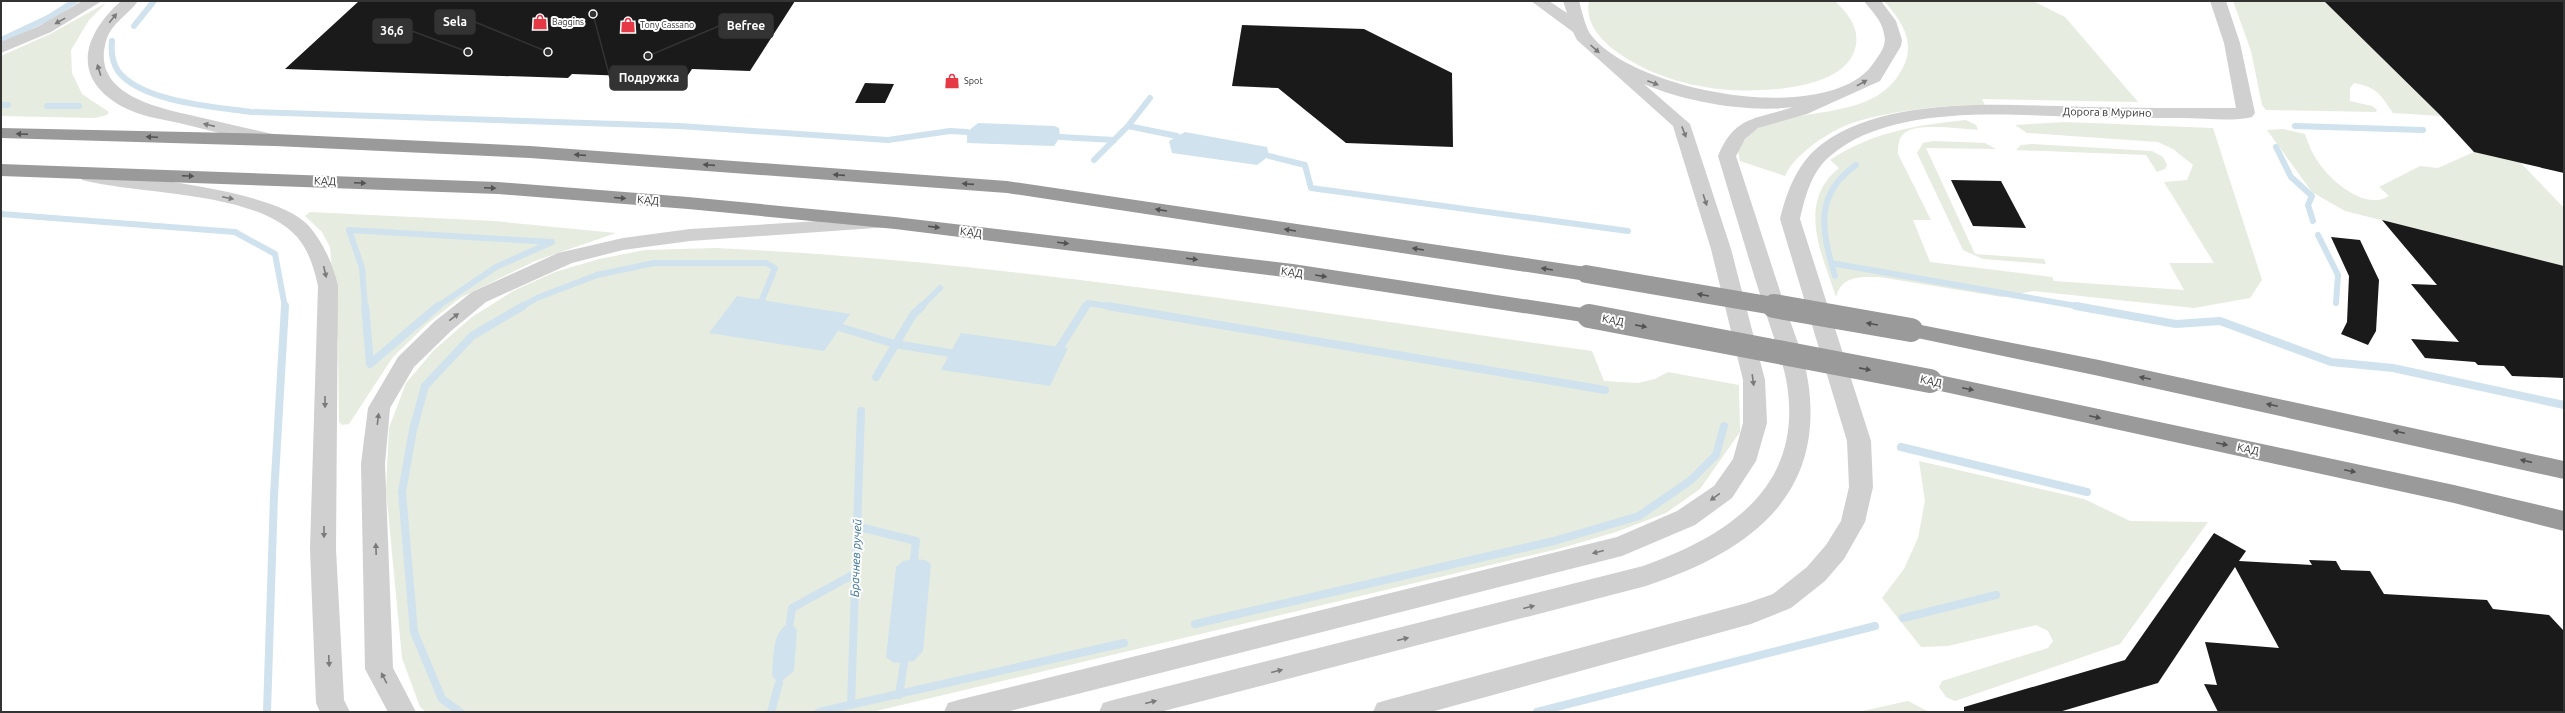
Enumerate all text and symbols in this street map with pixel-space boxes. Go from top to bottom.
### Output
callout: Sela [435,10,475,34]
one-way arrow [109,13,118,24]
shop icon: Baggins [531,13,549,31]
callout: Befree [719,14,773,38]
text: Sela [443,15,467,28]
shop icon: Tony Cassano [619,16,637,34]
one-way arrow [55,17,66,24]
place label: Baggins [552,17,584,27]
callout: 36,6 [373,19,412,43]
text: Befree [727,19,765,32]
place label: Tony Cassano [640,20,694,30]
text: 36,6 [380,24,404,37]
one-way arrow [1590,45,1600,54]
one-way arrow [96,63,102,75]
callout: Подружка [610,66,687,90]
text: Подружка [619,71,679,84]
shop icon: Spot [943,72,961,90]
place label: Spot [964,76,983,86]
one-way arrow [1648,80,1660,86]
one-way arrow [1856,80,1868,87]
street label: Дорога в Мурино [2062,105,2152,119]
one-way arrow [203,122,215,128]
one-way arrow [1681,127,1687,139]
one-way arrow [16,130,28,137]
one-way arrow [145,134,158,140]
one-way arrow [574,152,586,159]
one-way arrow [703,162,715,169]
one-way arrow [833,171,845,178]
one-way arrow [182,173,195,179]
street label: КАД [314,175,337,187]
one-way arrow [354,179,366,186]
one-way arrow [962,181,975,188]
one-way arrow [484,184,496,191]
street label: КАД [636,193,660,207]
one-way arrow [614,194,626,201]
one-way arrow [222,195,234,201]
one-way arrow [1702,195,1708,207]
one-way arrow [1155,207,1167,213]
one-way arrow [928,224,940,230]
street label: КАД [959,225,983,239]
one-way arrow [1284,227,1296,233]
one-way arrow [1057,240,1069,246]
one-way arrow [1412,246,1424,252]
one-way arrow [1186,256,1198,262]
street label: КАД [1280,265,1304,280]
one-way arrow [322,266,328,278]
one-way arrow [1541,266,1553,272]
one-way arrow [1315,273,1327,279]
one-way arrow [1697,291,1709,297]
street label: КАД [1601,312,1625,328]
one-way arrow [449,313,460,322]
one-way arrow [1866,321,1878,327]
one-way arrow [1635,323,1647,329]
one-way arrow [1858,366,1871,372]
street label: КАД [1919,373,1943,389]
one-way arrow [1750,374,1756,386]
one-way arrow [2139,374,2151,380]
one-way arrow [1962,387,1974,393]
one-way arrow [322,396,328,409]
one-way arrow [2266,401,2278,407]
one-way arrow [375,413,381,425]
one-way arrow [2089,414,2102,420]
one-way arrow [2393,429,2405,435]
street label: КАД [2236,441,2260,457]
one-way arrow [2216,442,2229,448]
one-way arrow [2520,457,2532,463]
one-way arrow [2343,469,2356,475]
one-way arrow [1709,493,1720,502]
water label: Брачнев ручей [848,518,863,597]
one-way arrow [320,526,327,538]
one-way arrow [372,543,379,555]
one-way arrow [1592,549,1604,555]
one-way arrow [1523,604,1535,610]
one-way arrow [1397,636,1409,642]
one-way arrow [325,655,332,668]
one-way arrow [1271,667,1283,673]
one-way arrow [380,672,387,683]
one-way arrow [1145,699,1157,705]

